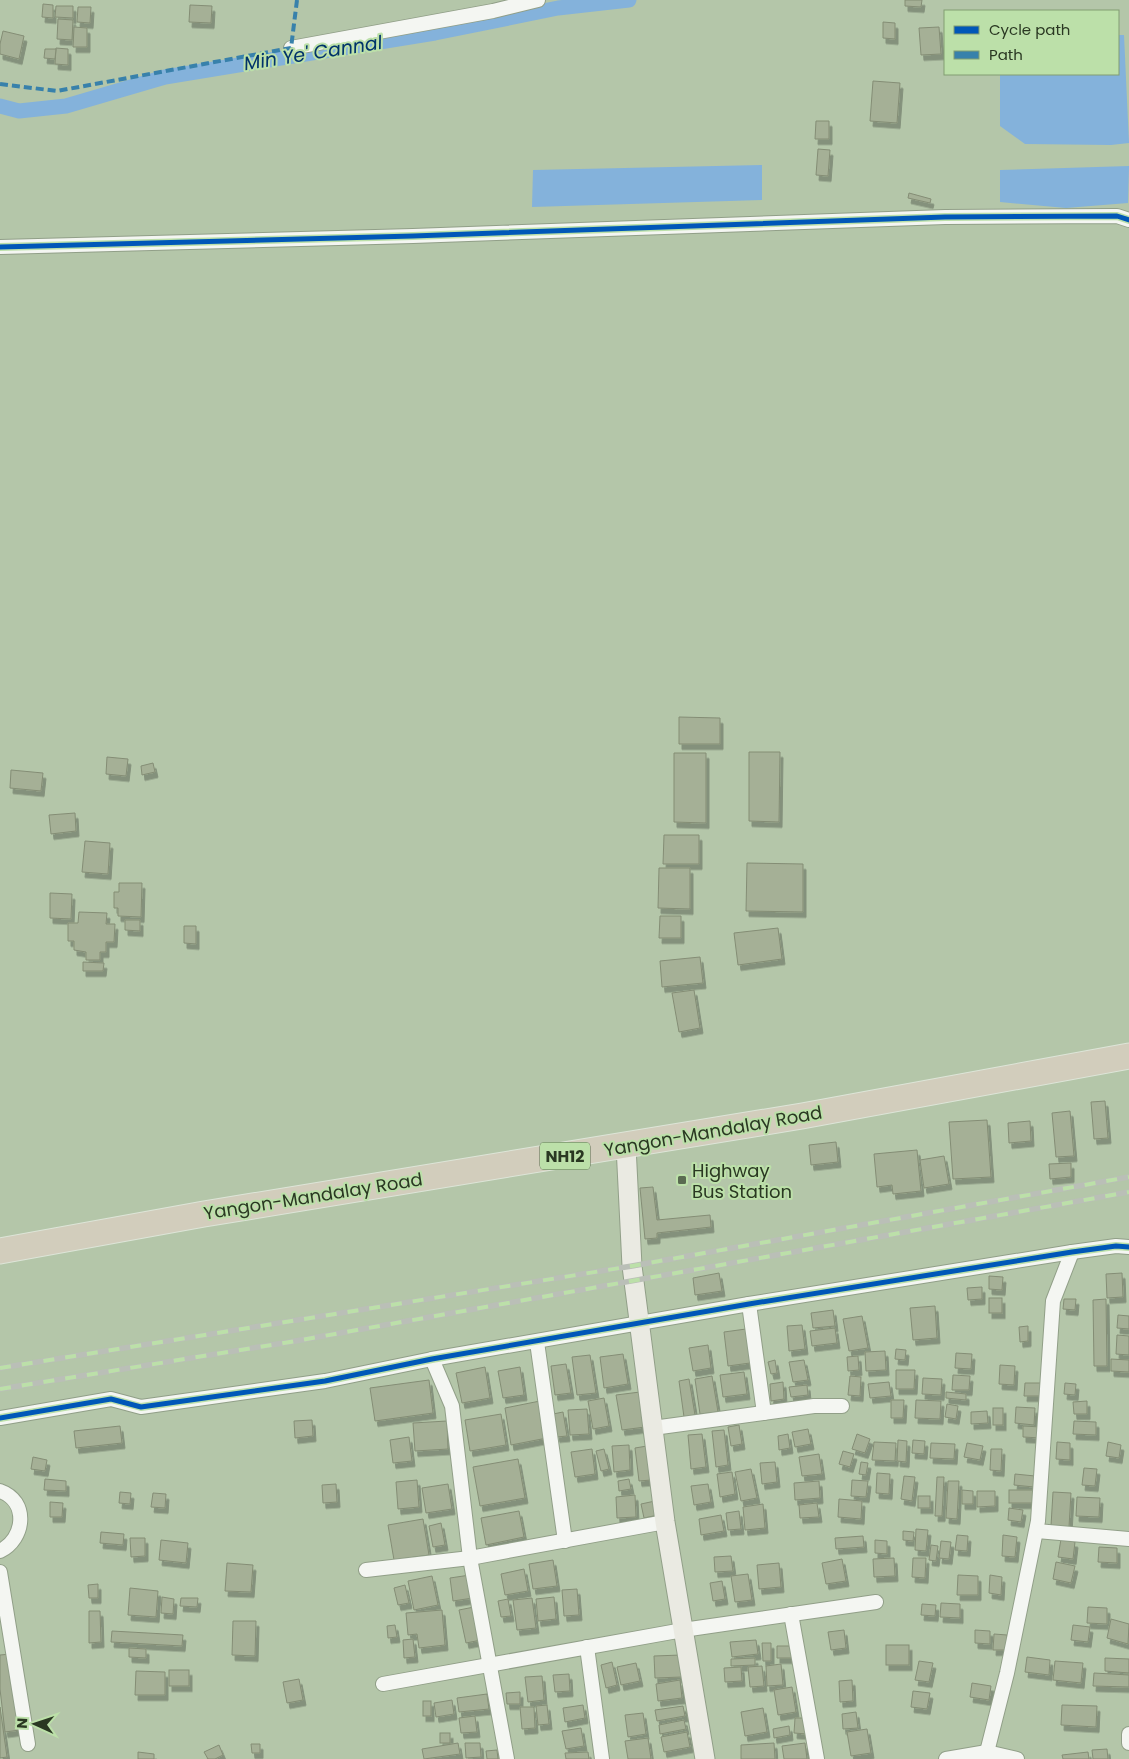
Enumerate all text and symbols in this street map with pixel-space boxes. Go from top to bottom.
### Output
legend [944,10,1119,75]
text: Cycle path [989,19,1070,40]
water label: Min Ye' Cannal [242,29,384,77]
text: Path [989,44,1023,65]
street label: Yangon-Mandalay Road [602,1099,824,1163]
road number: NH12 [540,1142,590,1170]
place label: Highway Bus Station [692,1158,792,1204]
street label: Yangon-Mandalay Road [202,1166,424,1226]
marker: Highway Bus Station [676,1174,688,1186]
north arrow [10,1699,60,1749]
text: N [12,1718,32,1729]

